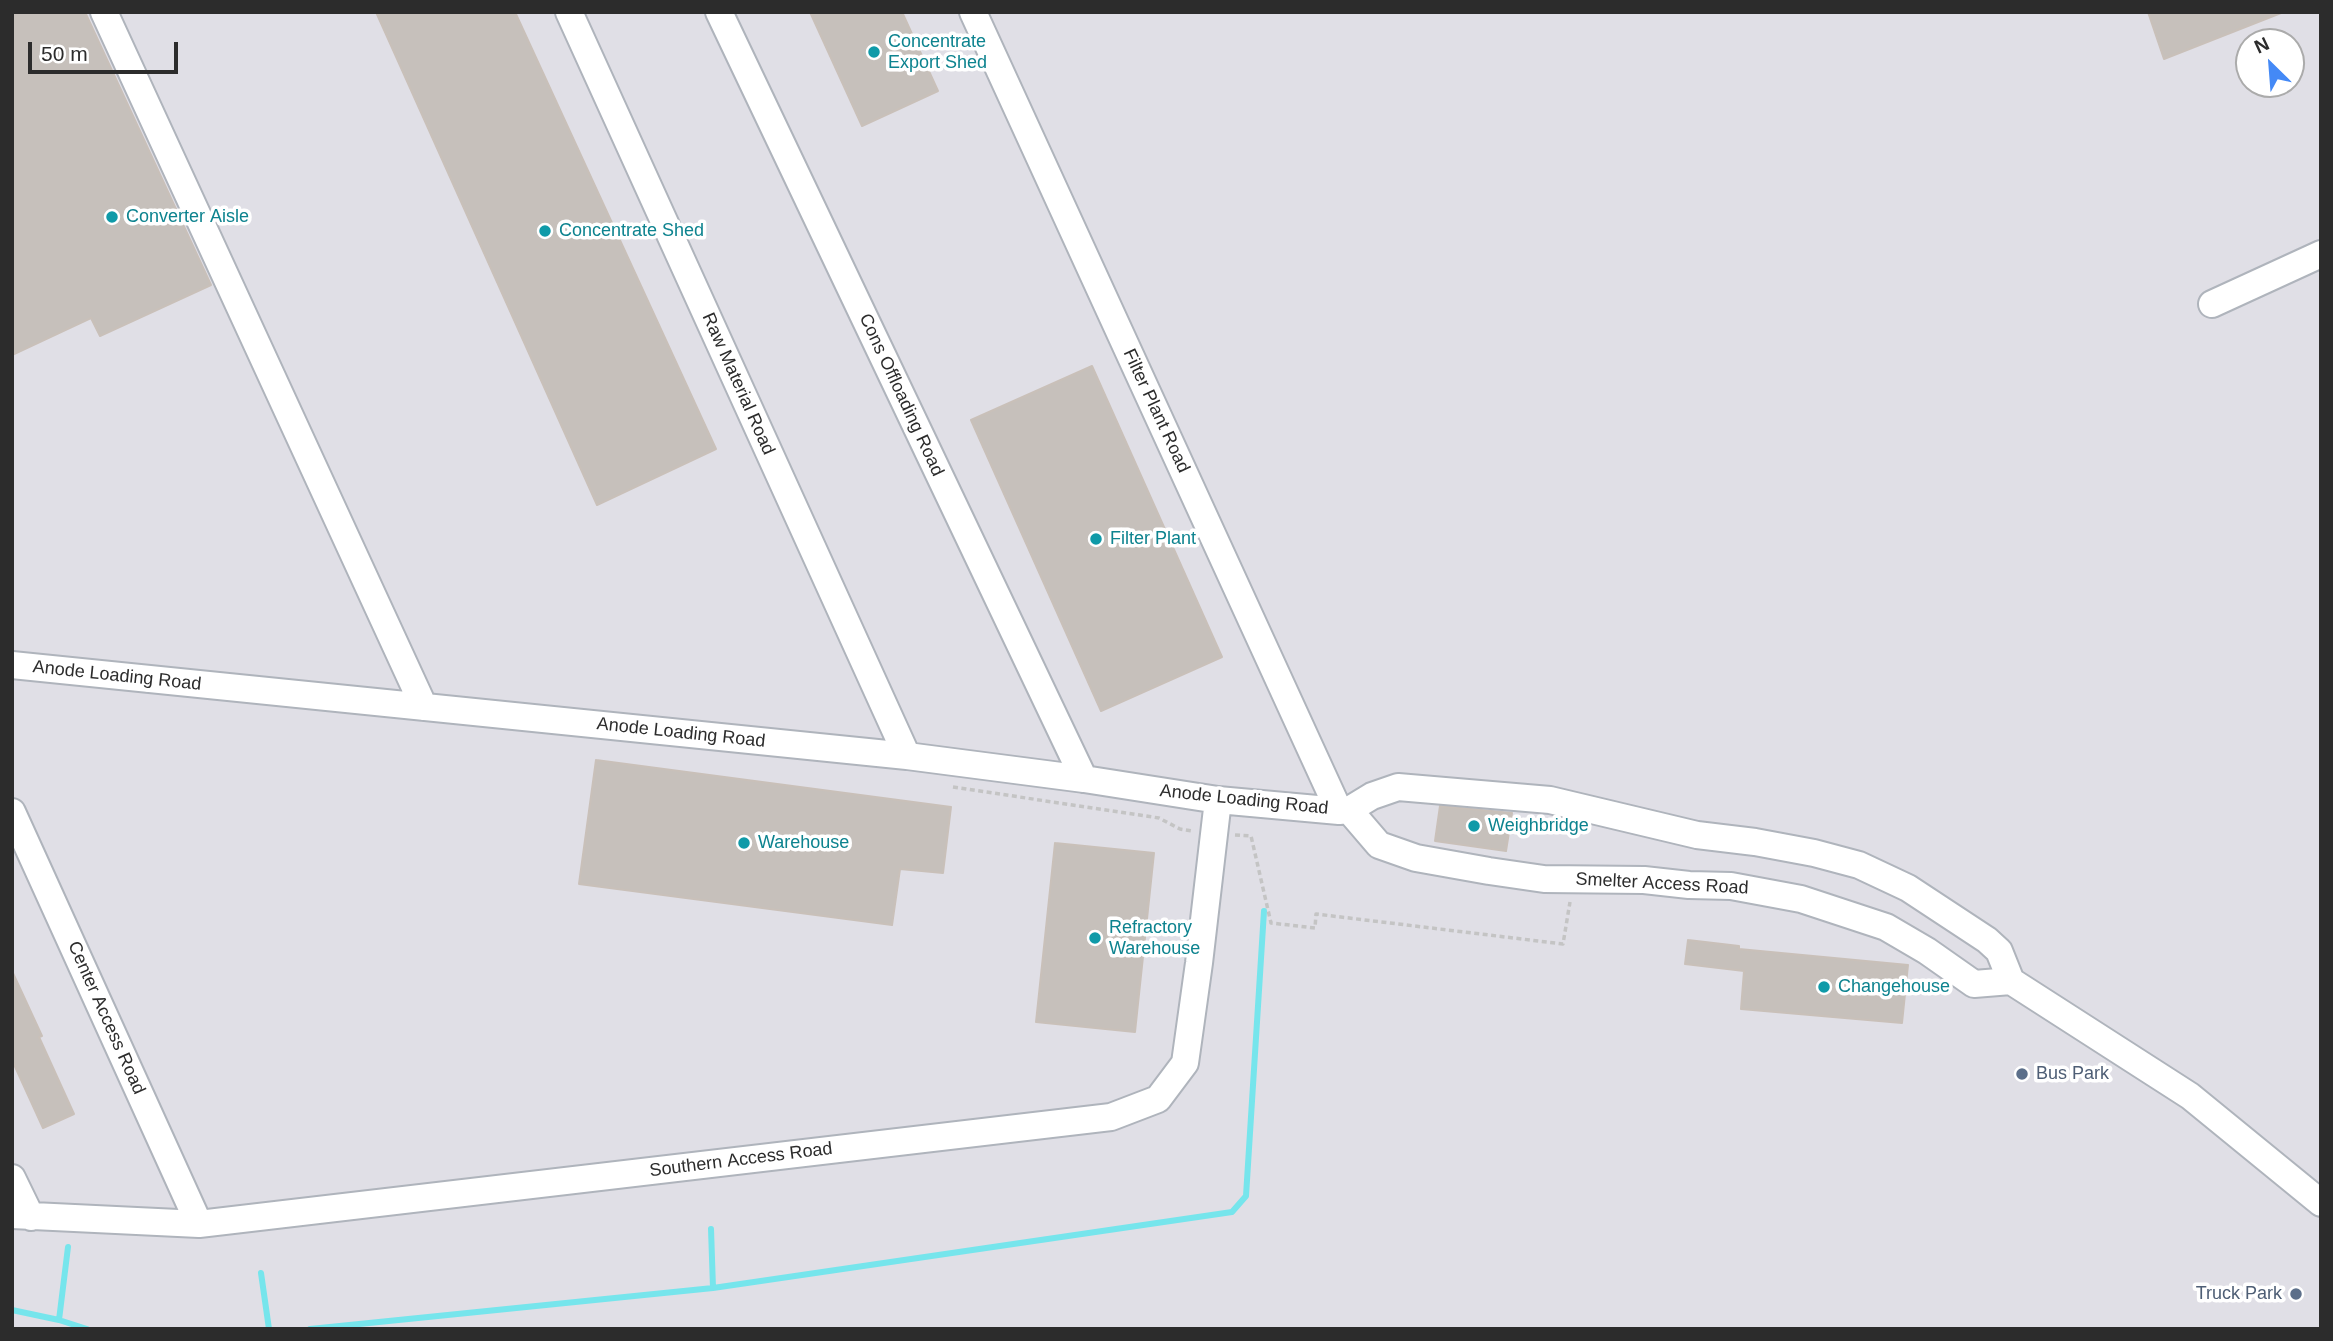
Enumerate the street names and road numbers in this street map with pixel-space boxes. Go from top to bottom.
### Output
street label: Raw Material Road [697,310,779,458]
street label: Cons Offloading Road [854,310,948,480]
street label: Filter Plant Road [1118,346,1194,476]
street label: Anode Loading Road [32,656,202,696]
street label: Anode Loading Road [596,713,766,753]
street label: Anode Loading Road [1159,780,1329,820]
street label: Smelter Access Road [1575,869,1749,899]
street label: Center Access Road [63,938,149,1098]
street label: Southern Access Road [648,1138,834,1182]

